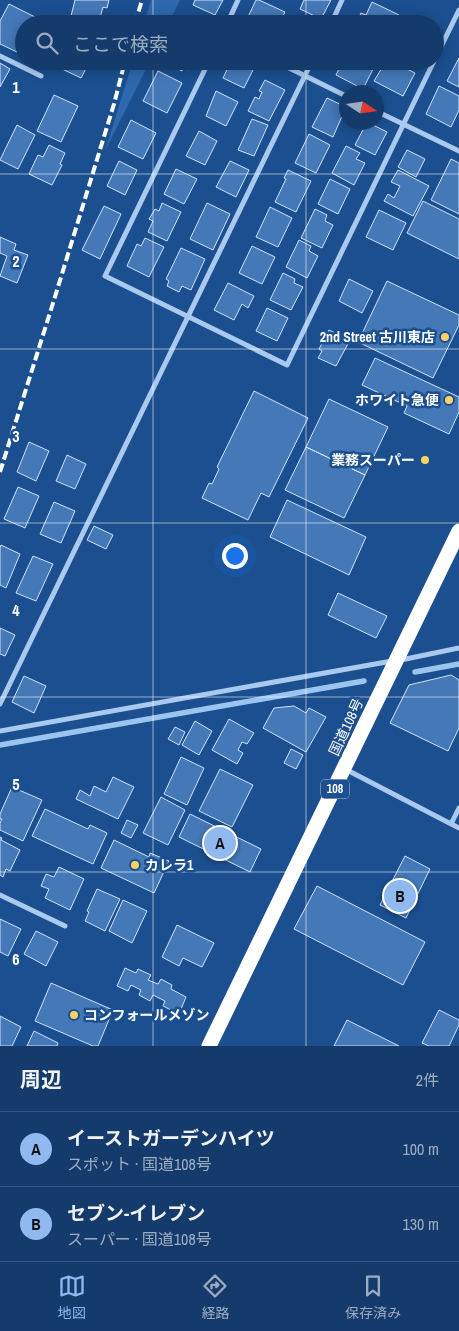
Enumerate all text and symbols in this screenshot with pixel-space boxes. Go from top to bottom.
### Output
search box [15,15,444,70]
icon: search [33,29,61,57]
text: ここで検索 [73,31,168,57]
text: 1 [12,76,20,98]
north arrow [339,85,384,130]
text: 2 [12,250,20,272]
place label: 2nd Street 古川東店 [320,328,435,346]
marker: 2nd Street 古川東店 [439,331,451,343]
place label: ホワイト急便 [355,391,439,409]
marker: ホワイト急便 [443,394,455,406]
text: 3 [12,425,20,447]
place label: 業務スーパー [331,451,415,469]
marker: 業務スーパー [419,454,431,466]
your location [222,543,248,569]
text: 4 [12,599,20,621]
street label: 国道108号 [325,695,367,759]
text: 5 [12,773,20,795]
road number: 108 [321,780,349,799]
pin: A [204,824,236,862]
place label: カレラ1 [145,856,194,874]
marker: カレラ1 [129,859,141,871]
pin: B [384,877,416,915]
text: 6 [12,948,20,970]
place label: コンフォールメゾン [84,1006,210,1024]
marker: コンフォールメゾン [68,1009,80,1021]
text: 周辺 [20,1065,62,1094]
text: 2件 [416,1069,439,1091]
text: イーストガーデンハイツ [67,1125,275,1151]
text: A [31,1138,41,1160]
text: 100 m [403,1138,439,1160]
text: スポット · 国道108号 [67,1153,212,1175]
text: セブン-イレブン [67,1200,205,1226]
text: B [31,1213,41,1235]
text: 130 m [403,1213,439,1235]
text: スーパー · 国道108号 [67,1228,212,1250]
tab: 地図 [58,1272,86,1322]
tab: 経路 [201,1272,229,1322]
tab: 保存済み [345,1272,401,1322]

